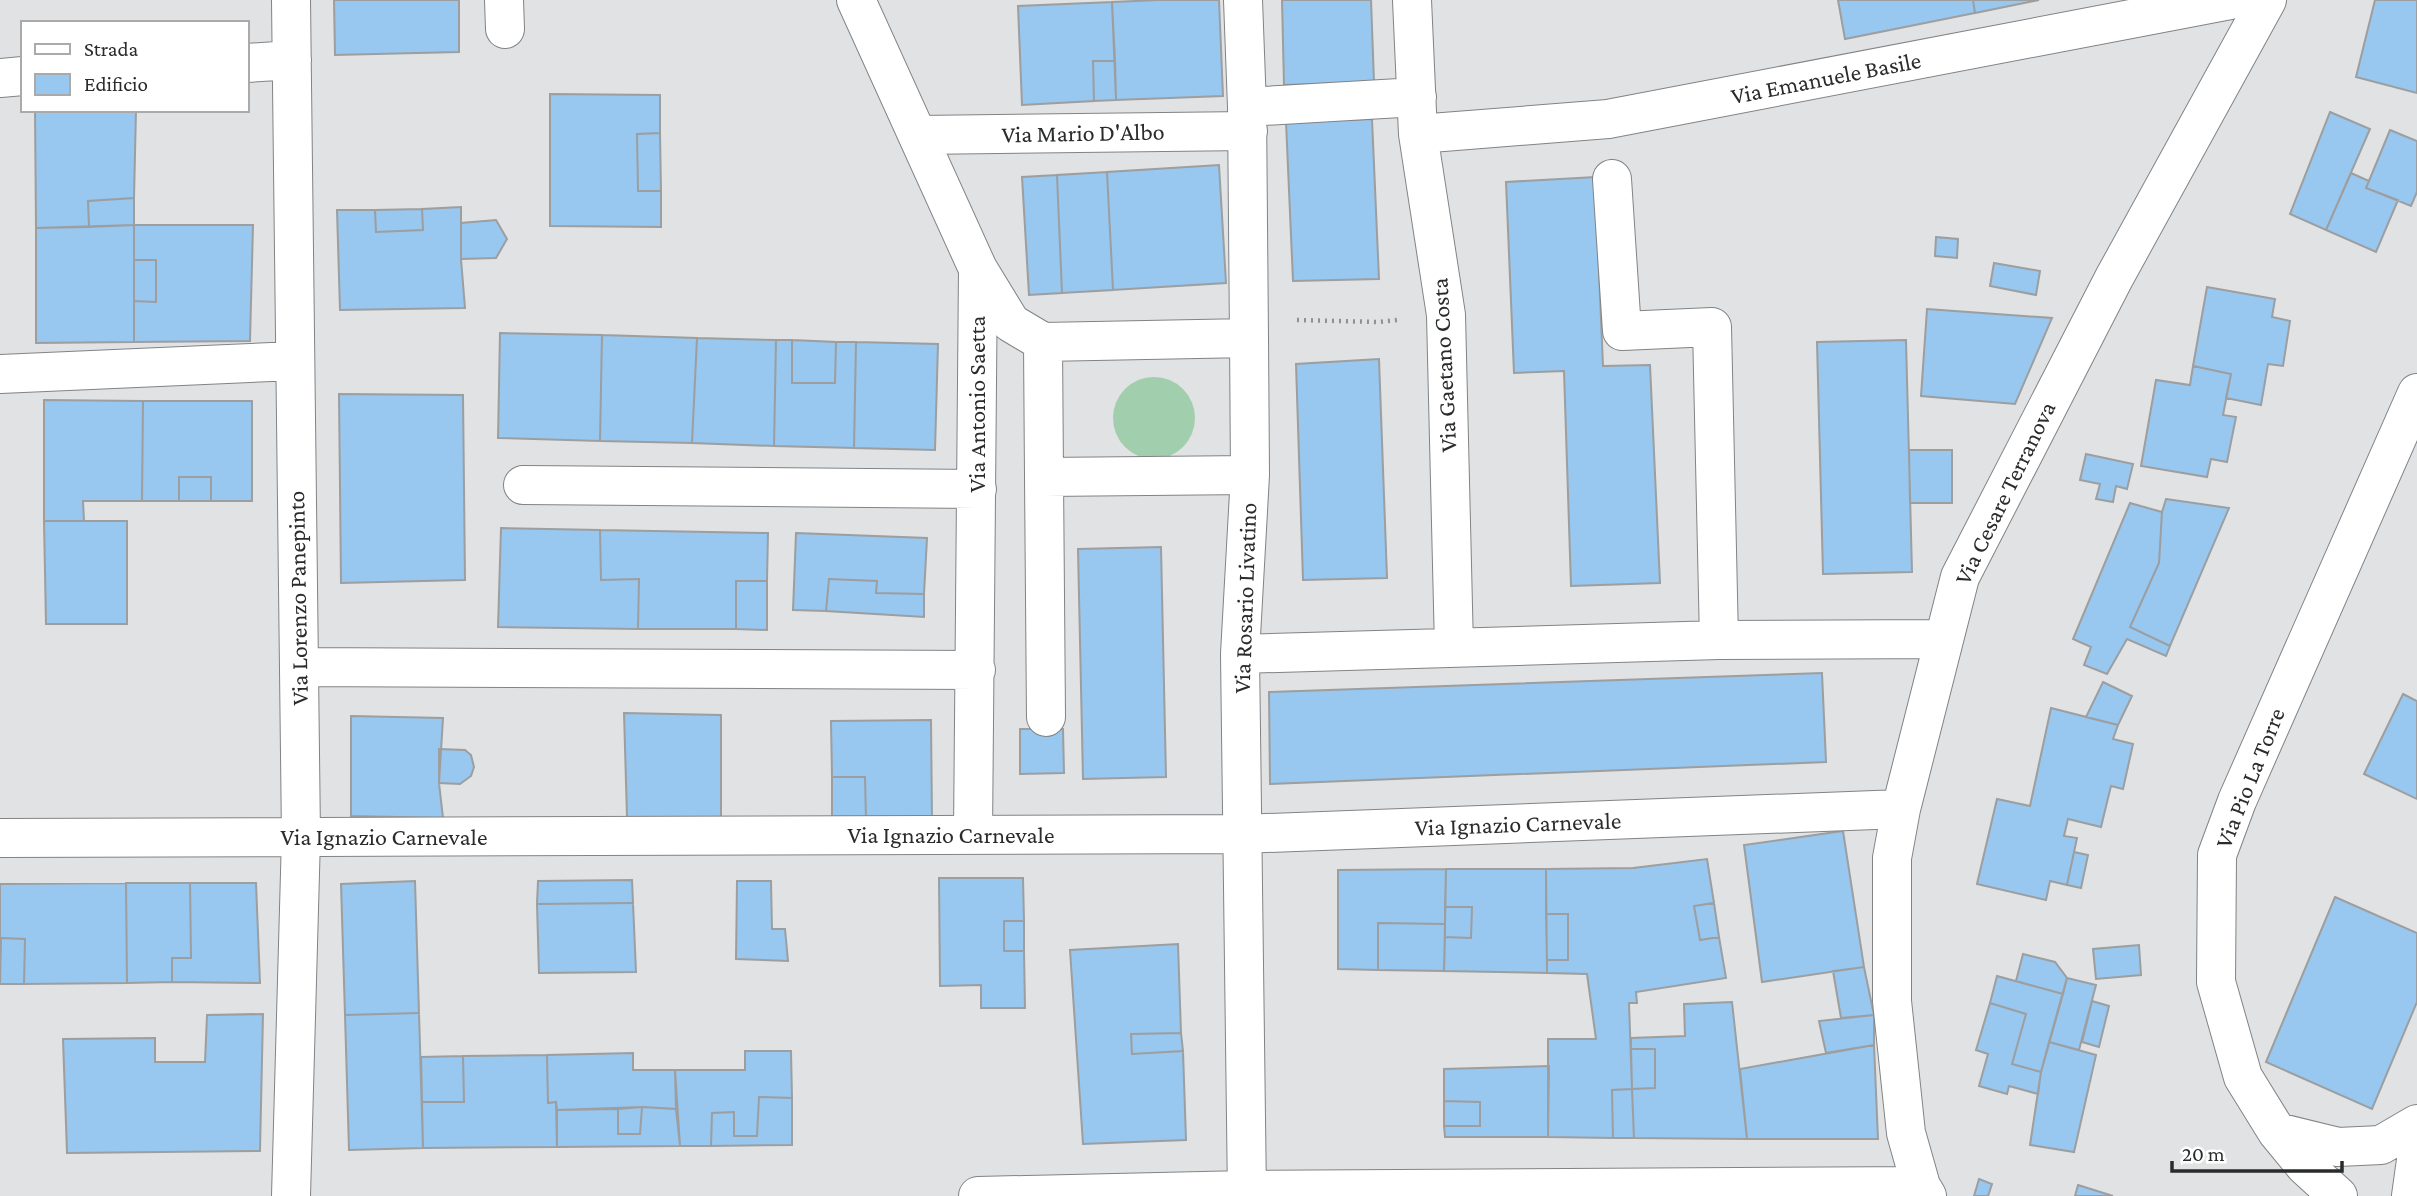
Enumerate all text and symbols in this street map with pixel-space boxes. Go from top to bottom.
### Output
legend [21,21,248,112]
text: Strada [84,37,139,61]
street label: Via Emanuele Basile [1729,46,1923,109]
text: Edificio [84,72,148,96]
street label: Via Mario D'Albo [1001,118,1165,147]
street label: Via Gaetano Costa [1425,277,1462,453]
street label: Via Antonio Saetta [963,316,990,492]
street label: Via Cesare Terranova [1948,397,2061,589]
street label: Via Lorenzo Panepinto [282,490,313,706]
street label: Via Rosario Livatino [1228,502,1261,694]
street label: Via Pio La Torre [2209,704,2290,852]
street label: Via Ignazio Carnevale [1414,806,1622,841]
street label: Via Ignazio Carnevale [848,821,1054,848]
street label: Via Ignazio Carnevale [281,823,487,850]
scale bar [2172,1130,2342,1174]
text: 20 m [2182,1142,2225,1166]

